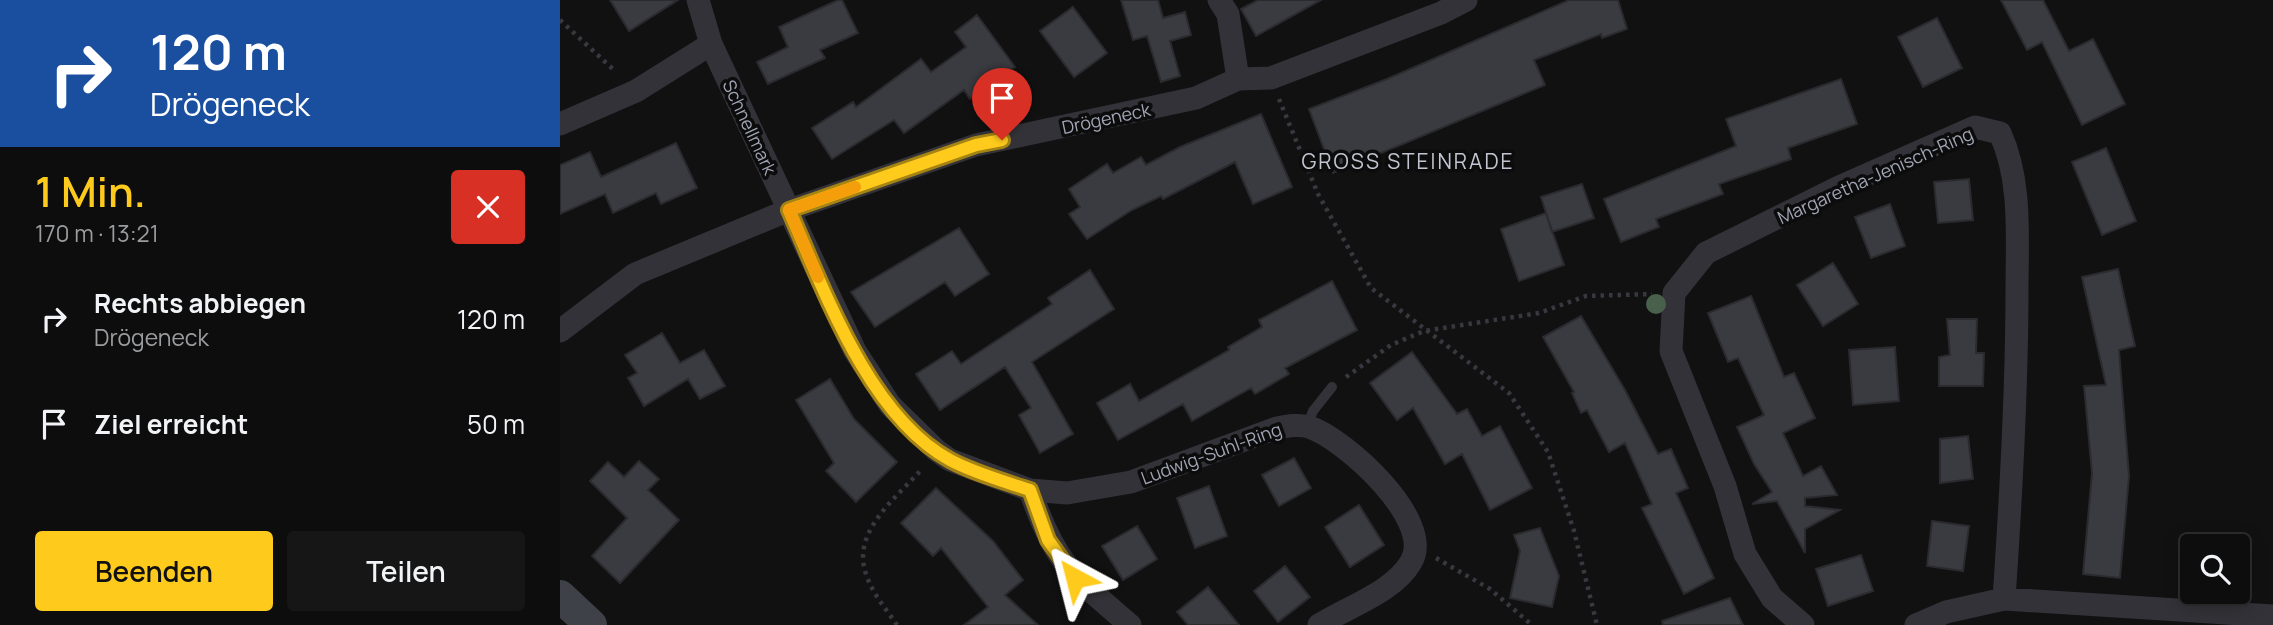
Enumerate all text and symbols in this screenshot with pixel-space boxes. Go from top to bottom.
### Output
text: 120 m [150,18,287,85]
icon: right [35,28,126,119]
pin [972,68,1032,140]
street label: Schnellmark [718,76,783,179]
icon: arrive [983,79,1021,117]
text: Drögeneck [150,82,310,126]
street label: Drögeneck [1059,97,1154,139]
street label: Margaretha-Jenisch-Ring [1773,121,1977,229]
district label: GROSS STEINRADE [1302,147,1514,175]
text: 1 Min. [35,162,146,220]
button: close [451,170,525,244]
text: 170 m · 13:21 [35,217,159,249]
text: Rechts abbiegen [94,285,306,321]
icon: right [35,300,73,338]
text: 120 m [457,301,525,337]
text: Drögeneck [94,321,209,353]
icon: arrive [35,405,73,443]
text: Ziel erreicht [94,406,248,442]
text: 50 m [467,406,525,442]
street label: Ludwig-Suhl-Ring [1137,416,1285,490]
button: Beenden [35,531,273,611]
button: Teilen [287,531,525,611]
map controls [2180,534,2250,604]
button: search [2180,534,2250,604]
position arrow [1038,541,1112,615]

